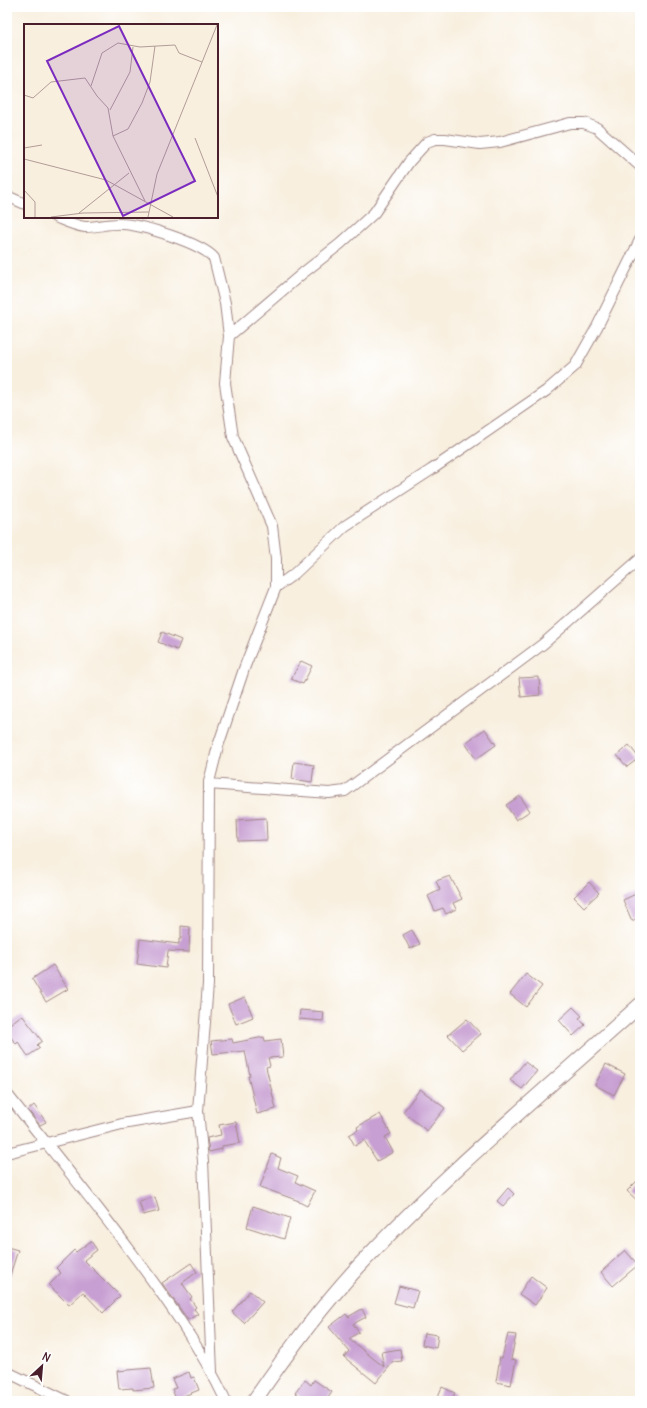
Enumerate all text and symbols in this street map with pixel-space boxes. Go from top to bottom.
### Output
inset map [24,24,218,218]
north arrow [22,1346,62,1386]
text: N [40,1349,53,1365]

